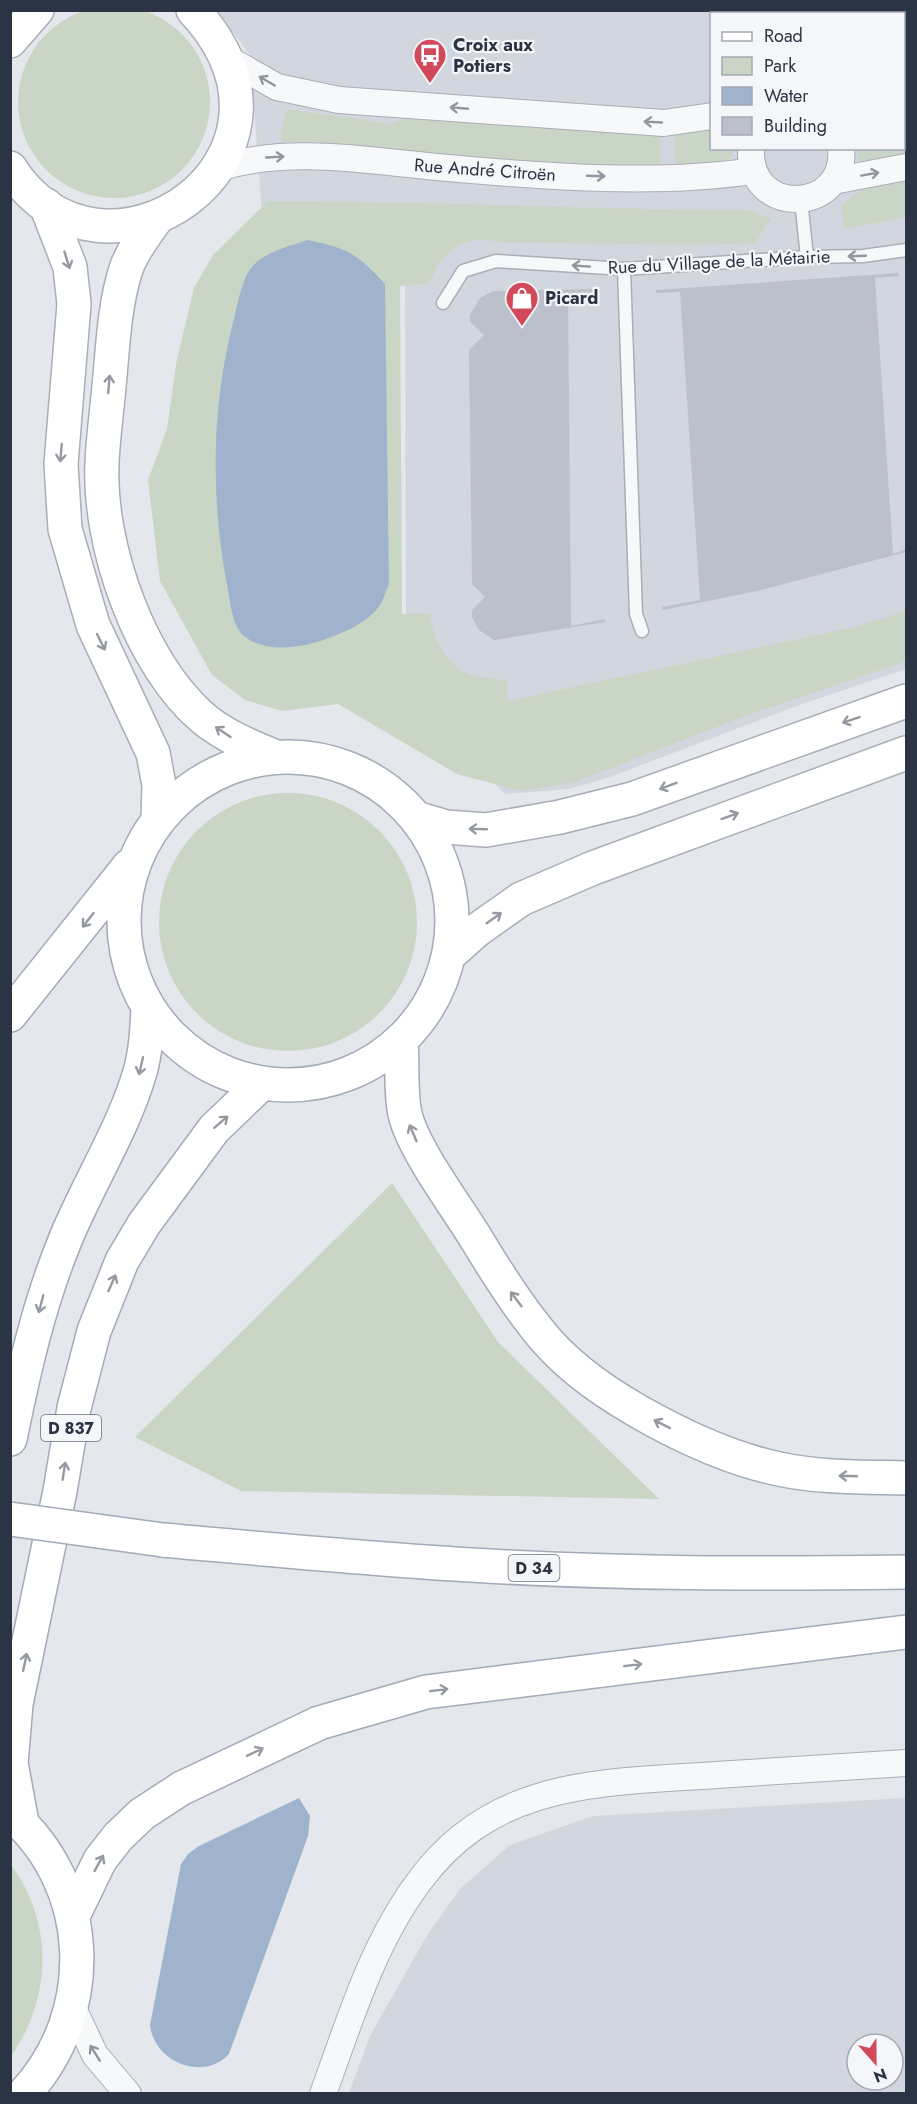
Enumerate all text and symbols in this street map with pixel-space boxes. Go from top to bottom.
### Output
legend [710,12,905,150]
text: Road [764,23,803,49]
place label: Croix aux Potiers [453,32,533,79]
bus stop icon: Croix aux Potiers [412,37,448,84]
text: Park [764,53,796,79]
one-way arrow [259,75,276,87]
text: Water [764,83,809,109]
one-way arrow [449,102,469,113]
text: Building [764,113,827,139]
one-way arrow [644,116,664,127]
one-way arrow [265,152,285,163]
street label: Rue André Citroën [413,152,557,188]
one-way arrow [859,168,879,179]
one-way arrow [585,171,605,182]
street label: Rue du Village de la Métairie [607,243,831,281]
one-way arrow [62,250,73,269]
one-way arrow [847,251,867,262]
one-way arrow [571,260,591,271]
shop icon: Picard [504,280,540,327]
place label: Picard [545,285,598,311]
one-way arrow [104,374,115,394]
one-way arrow [56,443,67,463]
one-way arrow [96,633,108,651]
one-way arrow [842,715,861,726]
one-way arrow [216,726,232,738]
one-way arrow [659,781,678,792]
one-way arrow [721,810,739,821]
one-way arrow [469,824,489,835]
one-way arrow [81,912,94,928]
one-way arrow [486,912,502,924]
one-way arrow [135,1056,146,1075]
one-way arrow [214,1115,229,1129]
one-way arrow [407,1125,418,1143]
one-way arrow [107,1274,119,1292]
one-way arrow [510,1291,523,1307]
one-way arrow [35,1294,46,1313]
road number: D 837 [41,1415,101,1441]
one-way arrow [654,1418,672,1430]
one-way arrow [58,1461,69,1481]
one-way arrow [839,1471,859,1482]
road number: D 34 [508,1555,560,1581]
one-way arrow [20,1653,31,1672]
one-way arrow [622,1660,642,1671]
one-way arrow [429,1684,449,1695]
one-way arrow [246,1746,264,1758]
one-way arrow [93,1855,105,1872]
north arrow [845,2032,905,2092]
one-way arrow [88,2045,100,2062]
text: N [870,2063,890,2089]

